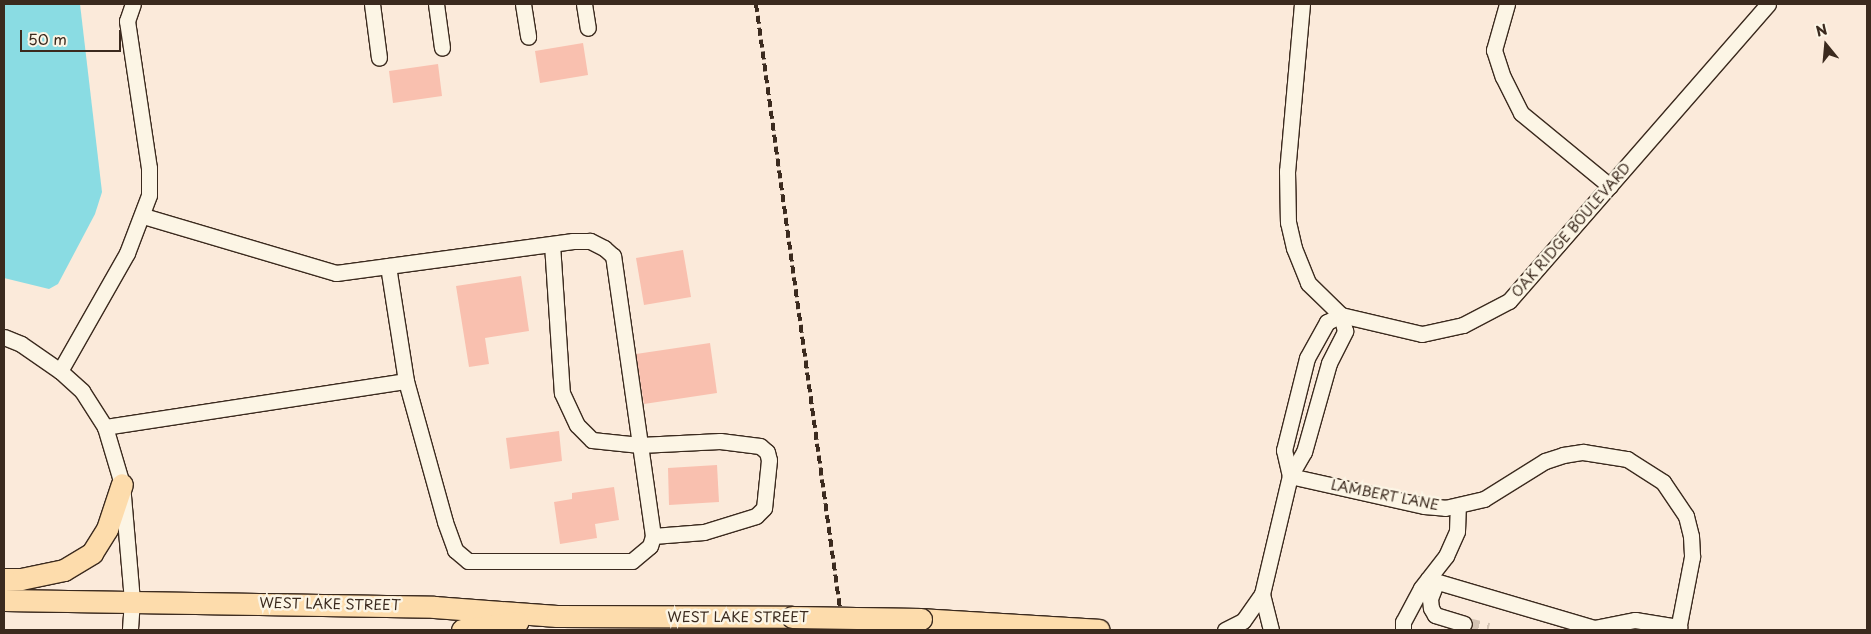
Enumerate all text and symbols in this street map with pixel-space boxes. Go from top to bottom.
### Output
text: N [1813,19,1830,42]
scale bar [22,20,124,52]
north arrow [1801,20,1851,70]
text: 50 m [28,27,67,50]
street label: OAK RIDGE BOULEVARD [1508,159,1634,301]
street label: LAMBERT LANE [1329,476,1441,514]
street label: WEST LAKE STREET [259,594,401,614]
street label: WEST LAKE STREET [667,609,809,625]

